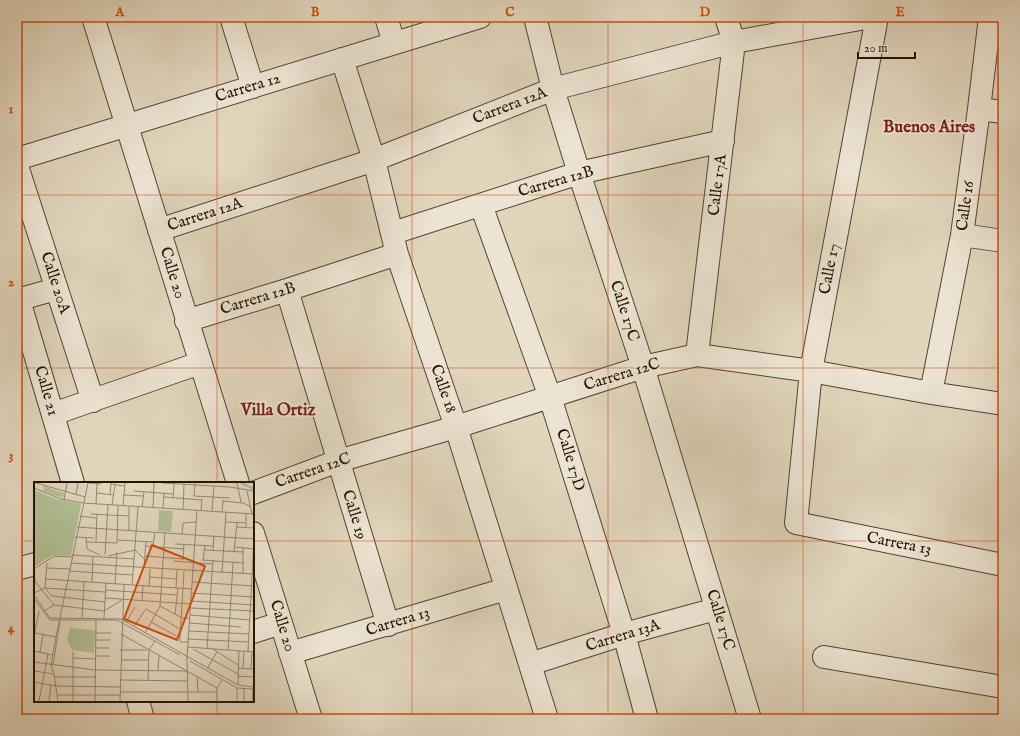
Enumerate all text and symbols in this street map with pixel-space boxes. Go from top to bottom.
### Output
text: A [115,4,126,21]
text: B [311,4,320,21]
text: C [505,4,515,21]
text: D [700,4,711,21]
text: E [895,4,905,21]
scale bar [858,34,915,60]
text: 20 m [864,41,887,56]
street label: Carrera 12 [213,69,283,107]
street label: Carrera 12A [470,82,551,129]
text: 1 [9,101,14,118]
district label: Buenos Aires [883,117,975,138]
street label: Calle 17A [704,152,732,217]
street label: Carrera 12B [516,162,596,202]
street label: Calle 16 [953,179,979,232]
street label: Carrera 12A [165,193,246,237]
street label: Calle 17 [815,242,845,296]
street label: Calle 20 [155,245,189,302]
street label: Calle 20A [36,249,75,318]
text: 2 [8,274,14,291]
street label: Carrera 12B [218,278,298,320]
street label: Calle 17C [605,278,643,344]
street label: Carrera 12C [581,354,663,396]
street label: Calle 18 [425,362,461,416]
street label: Calle 21 [29,364,63,418]
district label: Villa Ortiz [240,400,315,421]
street label: Calle 17D [551,426,589,494]
text: 3 [9,447,14,464]
street label: Carrera 12C [273,449,353,493]
inset map [34,482,254,702]
street label: Calle 19 [337,488,371,542]
street label: Carrera 13 [865,528,933,560]
street label: Calle 17C [701,587,739,653]
street label: Calle 20 [265,598,299,655]
street label: Carrera 13 [364,603,432,641]
street label: Carrera 13A [584,615,664,657]
text: 4 [8,620,15,637]

